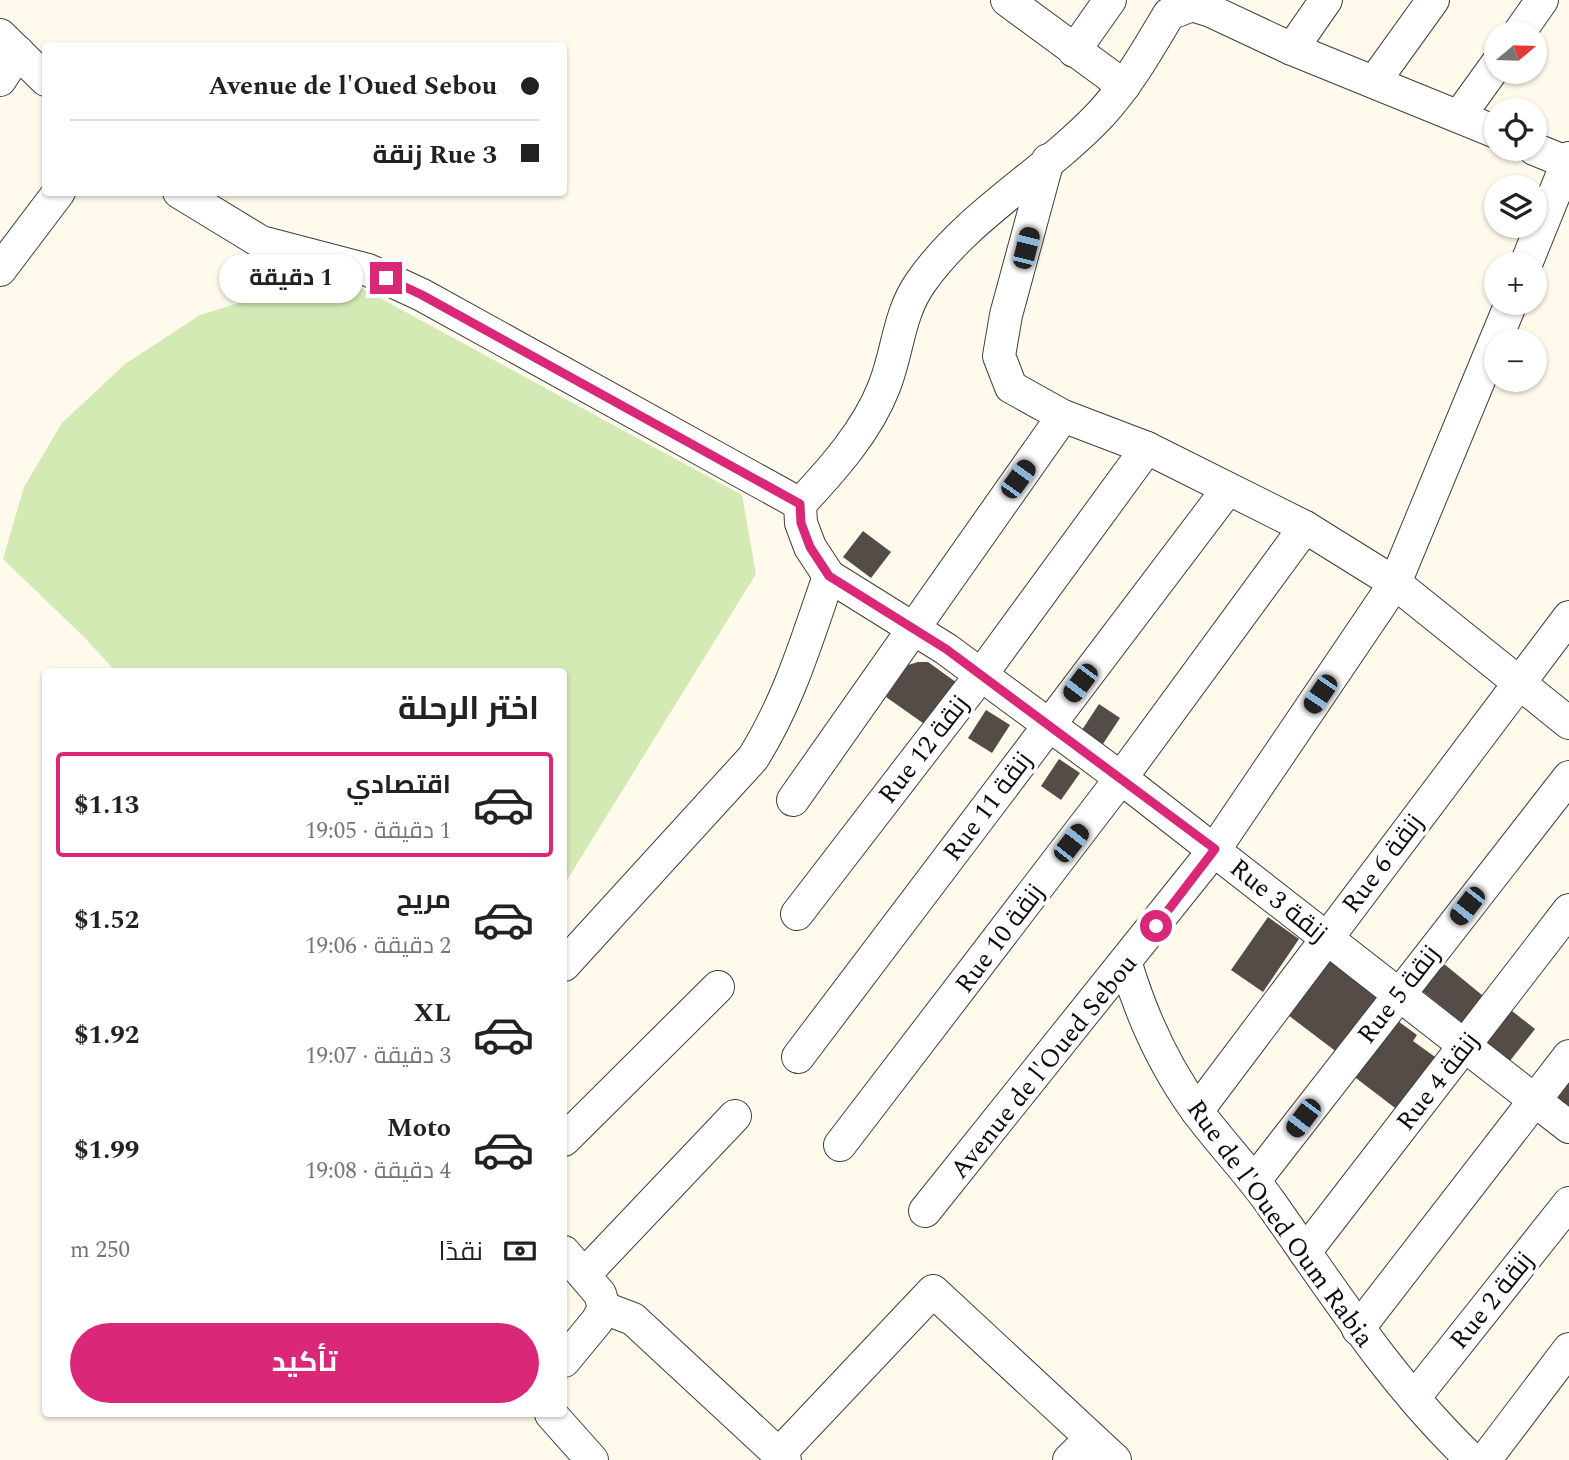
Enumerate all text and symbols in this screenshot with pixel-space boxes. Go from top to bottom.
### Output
north arrow [1484,21,1547,84]
map controls [1484,21,1547,392]
text: Avenue de l'Oued Sebou [209,66,497,106]
button: locate [1484,98,1547,161]
text: Rue 3 زنقة [373,135,497,175]
button: layers [1484,175,1547,238]
car [1011,225,1042,271]
button: + [1484,252,1547,315]
callout: 1 دقيقة [218,254,362,302]
text: 1 دقيقة [249,261,333,296]
route end [370,262,402,294]
button: − [1484,329,1547,392]
car [998,456,1039,502]
car [1059,660,1102,706]
car [1300,671,1341,717]
text: اختر الرحلة [398,685,539,734]
street label: Rue 12 زنقة [868,687,979,813]
street label: Rue 11 زنقة [933,743,1043,870]
text: اقتصادي [346,765,451,805]
icon: car [472,773,535,836]
text: $1.13 [74,785,139,825]
street label: Rue 6 زنقة [1332,805,1434,922]
text: 1 دقيقة · 19:05 [305,814,451,849]
car [1050,820,1093,866]
street label: Rue 3 زنقة [1221,849,1336,953]
street label: Rue 10 زنقة [945,875,1055,1002]
text: مريح [396,880,451,920]
car [1446,883,1489,929]
icon: car [472,888,535,951]
text: $1.52 [74,900,139,940]
route start [1140,910,1172,942]
text: 2 دقيقة · 19:06 [305,929,451,964]
street label: Rue 5 زنقة [1347,937,1450,1053]
street label: Avenue de l'Oued Sebou [940,945,1147,1188]
text: XL [414,993,451,1033]
icon: car [472,1003,535,1066]
text: $1.92 [74,1015,139,1055]
street label: Rue 4 زنقة [1386,1024,1489,1140]
text: 3 دقيقة · 19:07 [305,1039,451,1074]
street label: Rue de l'Oued Oum Rabia [1177,1091,1384,1356]
car [1282,1095,1325,1141]
text: Moto [387,1108,451,1148]
icon: car [472,1118,535,1181]
text: $1.99 [74,1130,139,1170]
text: 4 دقيقة · 19:08 [305,1154,451,1189]
text: نقدًا [439,1232,483,1272]
icon: cash [501,1232,539,1270]
text: 250 m [70,1233,130,1268]
street label: Rue 2 زنقة [1440,1243,1544,1358]
button: تأكيد [70,1323,539,1403]

